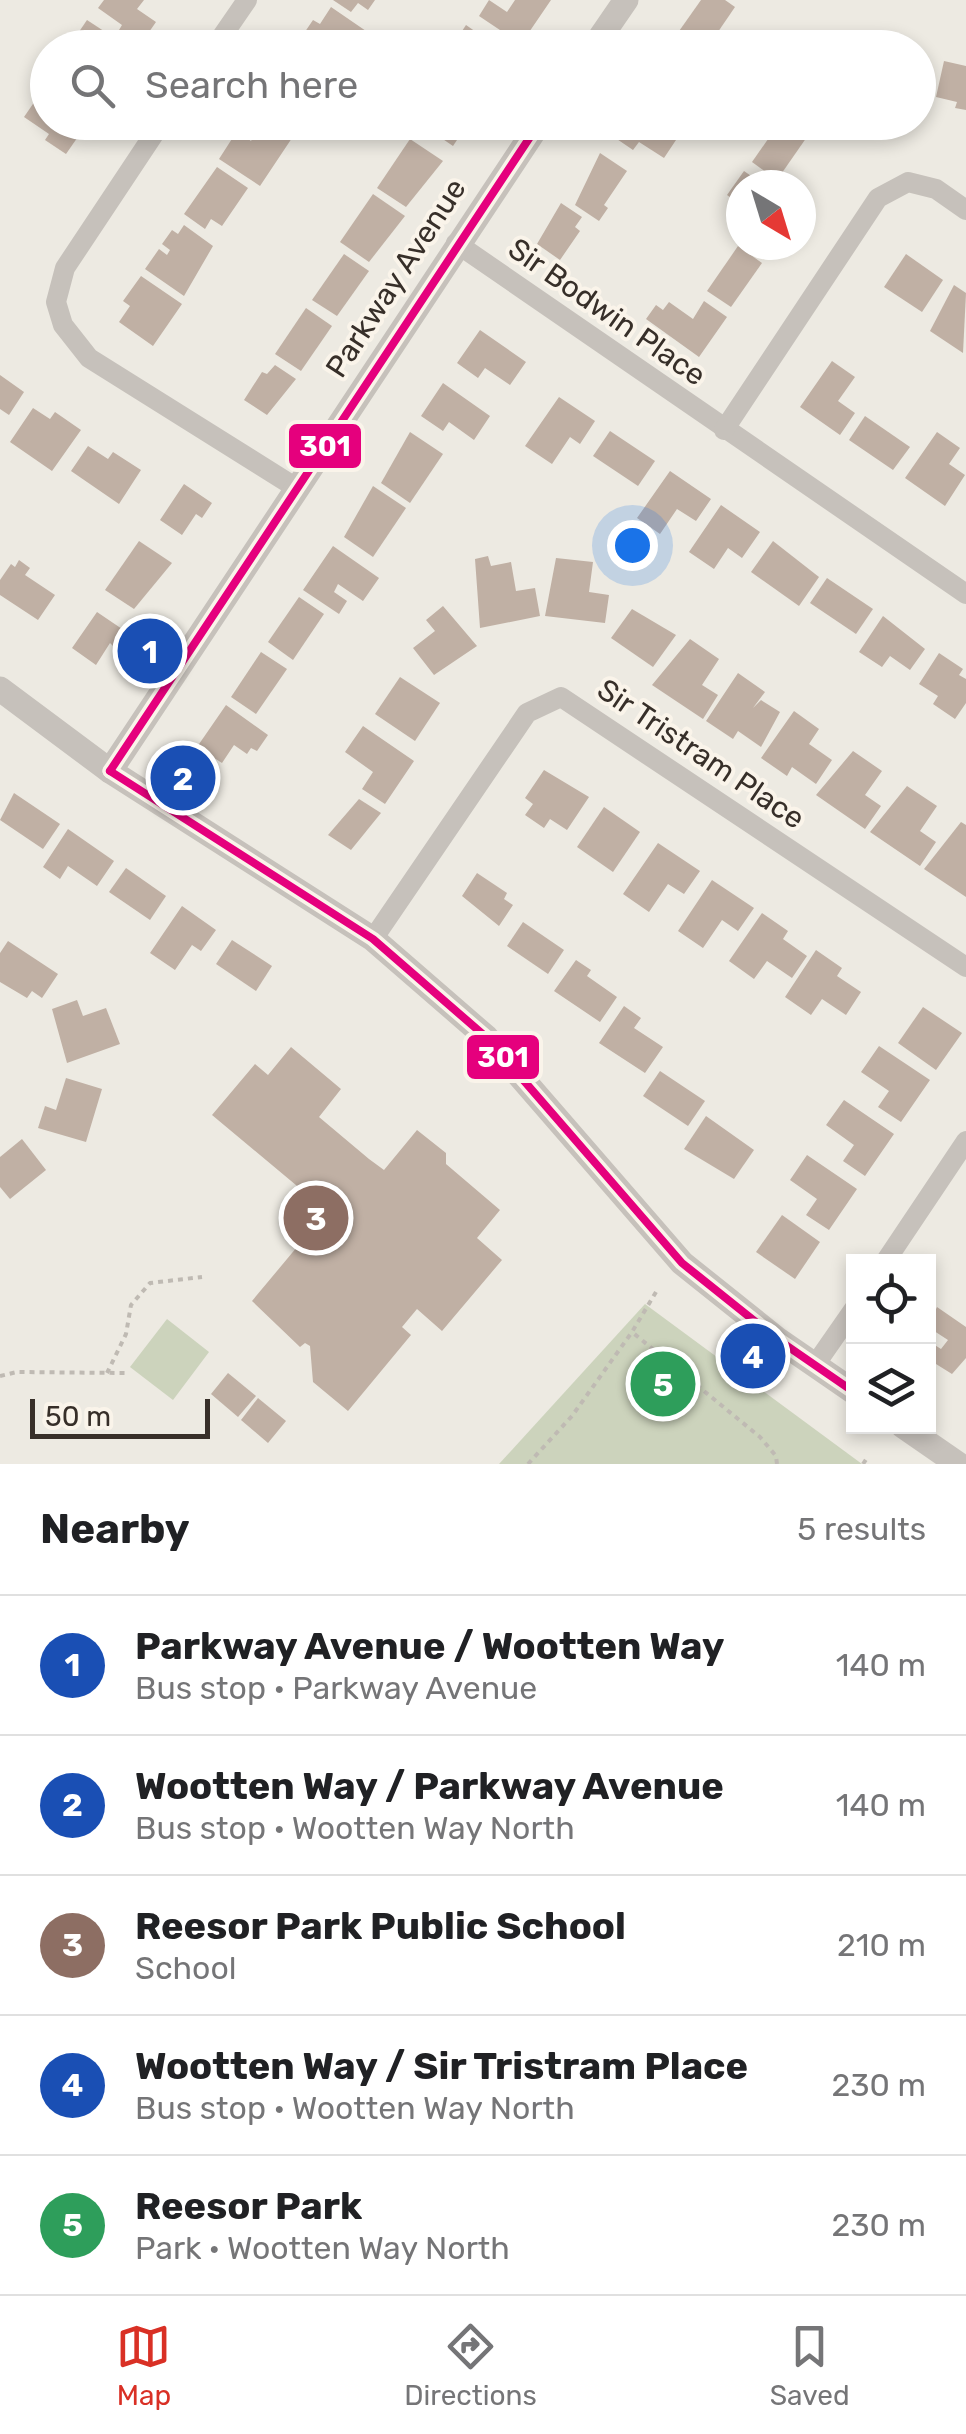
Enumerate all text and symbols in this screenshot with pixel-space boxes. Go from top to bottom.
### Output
search box [30,30,936,140]
icon: search [65,58,120,113]
text: Search here [145,62,358,108]
north arrow [726,170,816,260]
street label: Parkway Avenue [318,172,474,384]
street label: Sir Bodwin Place [501,231,713,393]
line badge: 301 [287,422,363,470]
text: 301 [299,430,351,463]
your location [607,520,658,571]
pin: 1 [118,614,182,688]
street label: Sir Tristram Place [591,671,811,837]
pin: 2 [150,740,216,816]
line badge: 301 [465,1033,541,1081]
text: 301 [477,1041,529,1074]
pin: 3 [284,1180,348,1256]
map controls [846,1254,936,1434]
button: locate [846,1254,936,1344]
pin: 4 [720,1318,786,1394]
button: layers [846,1344,936,1434]
pin: 5 [630,1346,696,1422]
scale bar [30,1394,210,1438]
text: 50 m [45,1400,111,1433]
text: Nearby [40,1504,190,1554]
text: 5 results [797,1510,926,1548]
text: Parkway Avenue / Wootten Way [135,1623,725,1669]
text: 1 [65,1646,80,1684]
text: 140 m [836,1646,926,1684]
text: Bus stop · Parkway Avenue [135,1669,537,1707]
text: Wootten Way / Parkway Avenue [135,1763,724,1809]
text: 2 [62,1786,83,1824]
text: 140 m [836,1786,926,1824]
text: Bus stop · Wootten Way North [135,1809,575,1847]
text: Reesor Park Public School [135,1903,626,1949]
text: 3 [62,1926,83,1964]
text: 210 m [837,1926,926,1964]
text: School [135,1949,237,1987]
text: Wootten Way / Sir Tristram Place [135,2043,748,2089]
text: 4 [62,2066,83,2104]
text: 230 m [831,2066,926,2104]
text: Bus stop · Wootten Way North [135,2089,575,2127]
text: Reesor Park [135,2183,362,2229]
text: 5 [62,2206,83,2244]
text: 230 m [831,2206,926,2244]
text: Park · Wootten Way North [135,2229,510,2267]
tab: Map [116,2319,171,2412]
tab: Directions [404,2319,537,2412]
tab: Saved [770,2319,850,2412]

